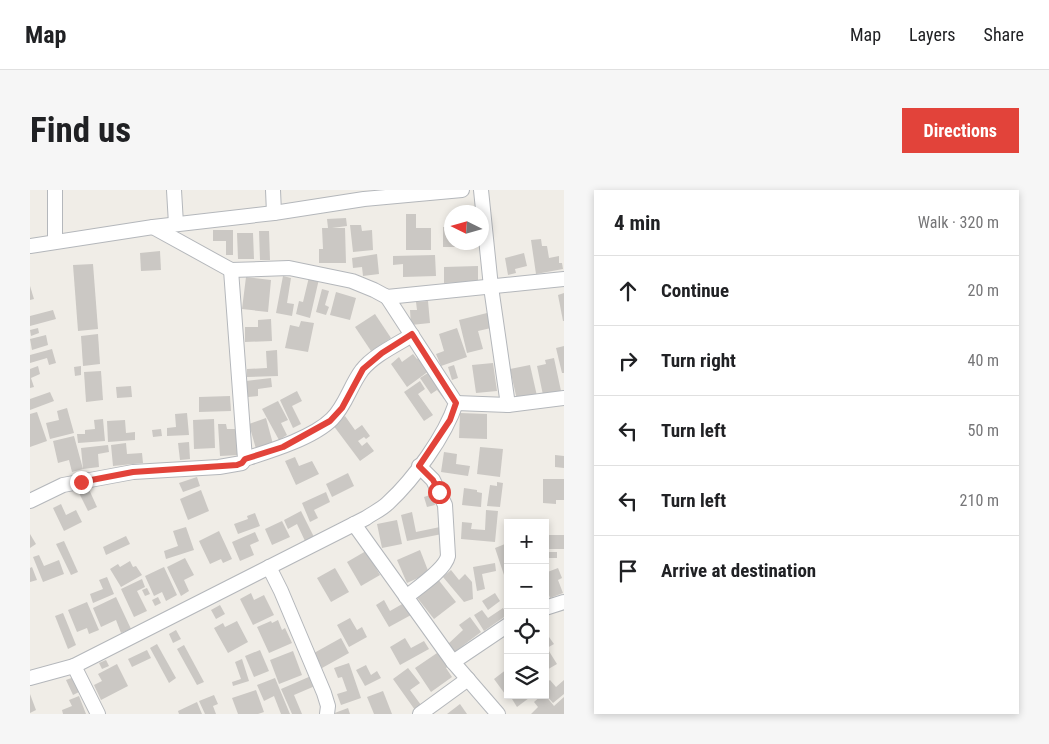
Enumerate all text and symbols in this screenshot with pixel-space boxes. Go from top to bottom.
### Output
text: Map [25,21,66,49]
text: Map [850,24,881,45]
text: Layers [909,24,956,45]
text: Share [984,24,1024,45]
button: Directions [902,108,1019,153]
text: Find us [30,110,131,151]
north arrow [444,205,489,250]
text: 4 min [614,211,661,235]
text: Walk · 320 m [918,213,999,232]
icon: ahead [614,277,642,305]
text: Continue [661,279,729,302]
text: 20 m [967,281,999,300]
icon: right [614,347,642,375]
text: Turn right [661,349,736,372]
text: 40 m [967,351,999,370]
icon: left [614,417,642,445]
text: Turn left [661,419,726,442]
text: 50 m [967,421,999,440]
route end [70,471,93,494]
route start [428,481,451,504]
icon: left [614,487,642,515]
text: Turn left [661,489,726,512]
text: 210 m [960,491,999,510]
map controls [504,519,549,699]
button: + [504,519,549,564]
icon: arrive [614,557,642,585]
text: Arrive at destination [661,559,816,582]
button: − [504,564,549,609]
button: locate [504,609,549,654]
button: layers [504,654,549,699]

